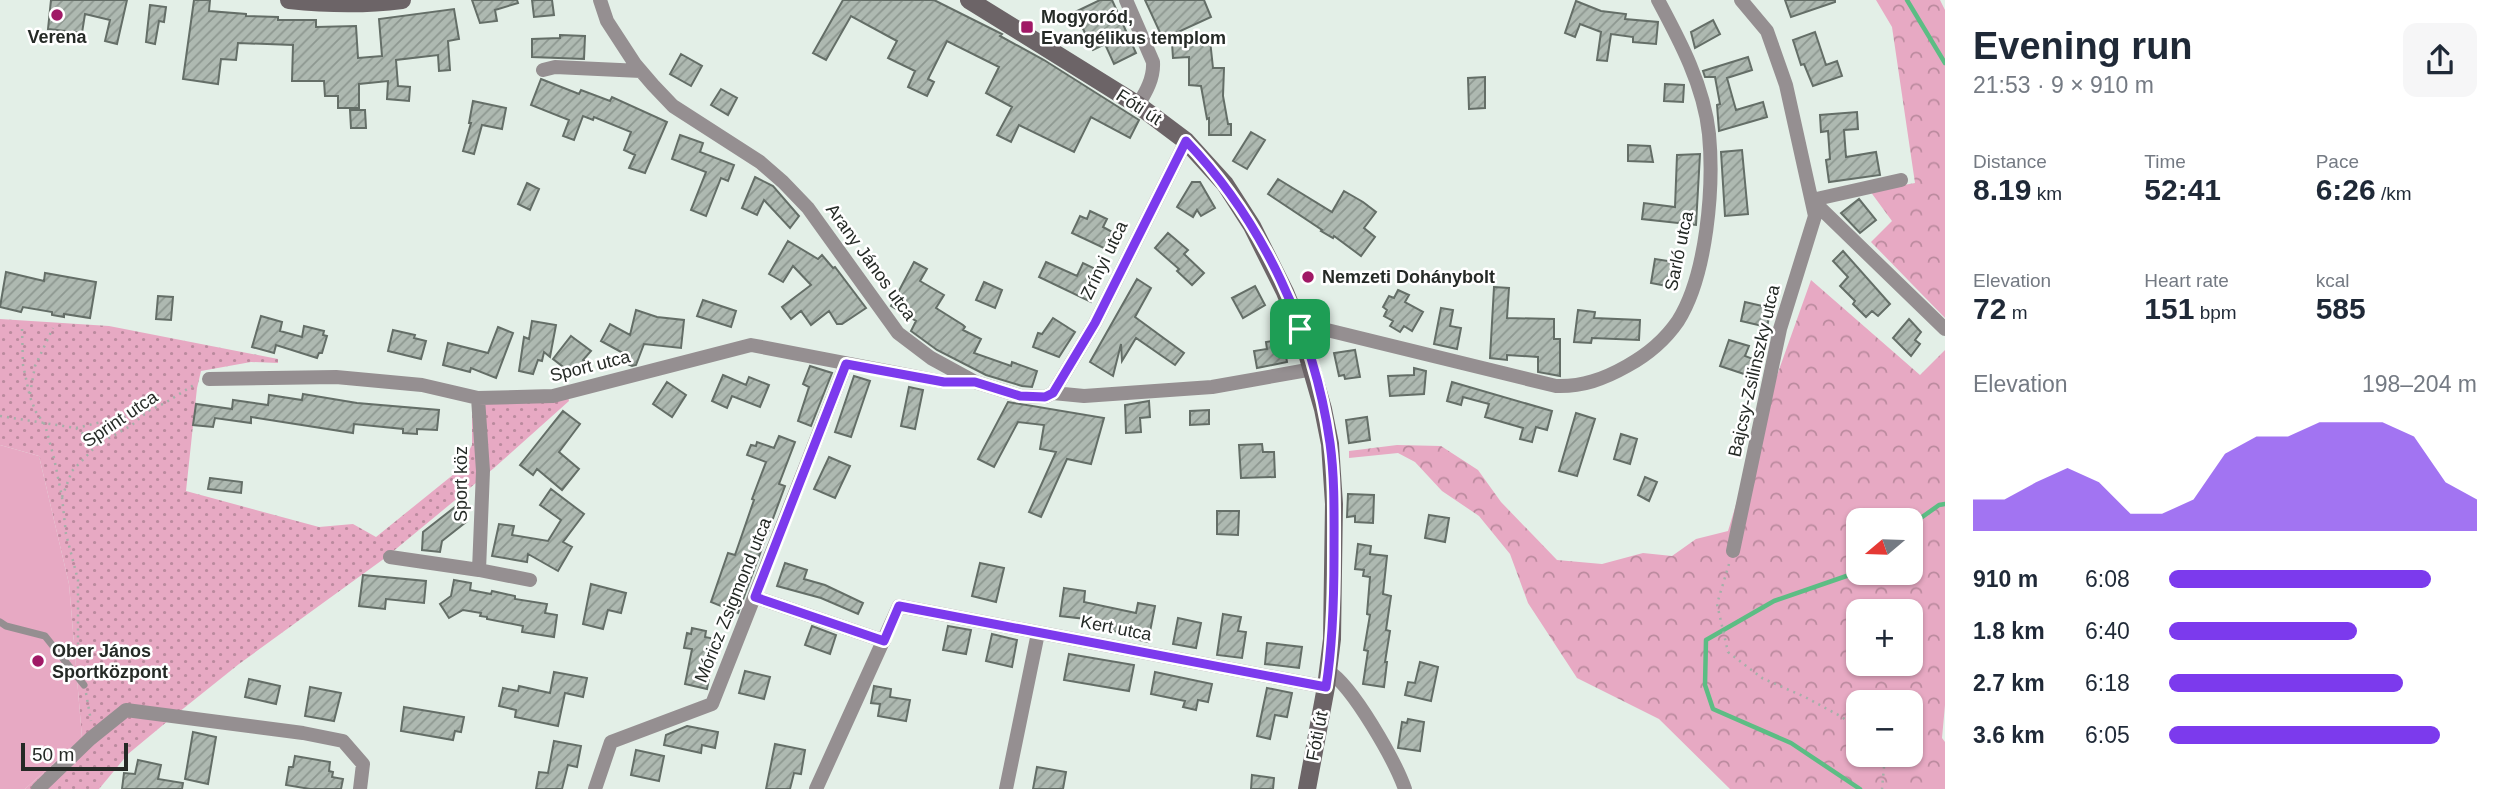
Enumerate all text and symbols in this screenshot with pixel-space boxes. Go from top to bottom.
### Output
marker: Verena [49,7,65,23]
place label: Mogyoród, Evangélikus templom [1041,7,1226,48]
marker: Mogyoród, Evangélikus templom [1019,19,1035,35]
button: share [2403,23,2477,97]
text: Evening run [1973,25,2193,67]
place label: Verena [27,27,88,47]
text: 21:53 · 9 × 910 m [1973,72,2154,98]
street label: Fóti út [1113,85,1165,129]
text: Distance [1973,151,2047,172]
text: Time [2144,151,2186,172]
text: Pace [2316,151,2359,172]
text: 8.19 [1973,173,2031,206]
text: 52:41 [2144,173,2221,206]
text: 6:26 [2316,173,2376,206]
text: km [2031,183,2062,204]
text: /km [2376,183,2412,204]
street label: Arany János utca [822,200,921,325]
street label: Sarló utca [1661,208,1697,293]
street label: Zrínyi utca [1077,217,1132,302]
place label: Nemzeti Dohánybolt [1322,267,1495,287]
marker: Nemzeti Dohánybolt [1300,269,1316,285]
text: Elevation [1973,270,2051,291]
text: Heart rate [2144,270,2229,291]
text: kcal [2316,270,2349,291]
street label: Bajcsy-Zsilinszky utca [1724,282,1784,459]
text: 72 [1973,292,2006,325]
text: 151 [2144,292,2194,325]
text: 585 [2316,292,2366,325]
pin [1270,299,1330,359]
text: m [2006,302,2027,323]
text: bpm [2194,302,2237,323]
icon: arrive [1281,310,1319,348]
street label: Sport utca [548,346,633,386]
text: Elevation [1973,371,2068,397]
text: 198–204 m [2362,371,2477,397]
street label: Sprint utca [79,386,162,451]
street label: Sport köz [451,446,471,522]
north arrow [1846,508,1923,584]
map controls [1846,508,1923,767]
street label: Móricz Zsigmond utca [691,514,776,685]
text: 910 m [1973,566,2038,592]
text: 6:08 [2085,566,2130,592]
button: + [1846,599,1923,676]
street label: Kert utca [1079,611,1154,645]
text: 1.8 km [1973,618,2045,644]
text: 6:40 [2085,618,2130,644]
place label: Ober János Sportközpont [52,641,168,682]
marker: Ober János Sportközpont [30,653,46,669]
text: 2.7 km [1973,670,2045,696]
text: 6:18 [2085,670,2130,696]
button: − [1846,690,1923,767]
street label: Fóti út [1302,710,1332,762]
text: 3.6 km [1973,722,2045,748]
text: 6:05 [2085,722,2130,748]
scale bar [21,740,128,772]
text: 50 m [32,744,74,765]

